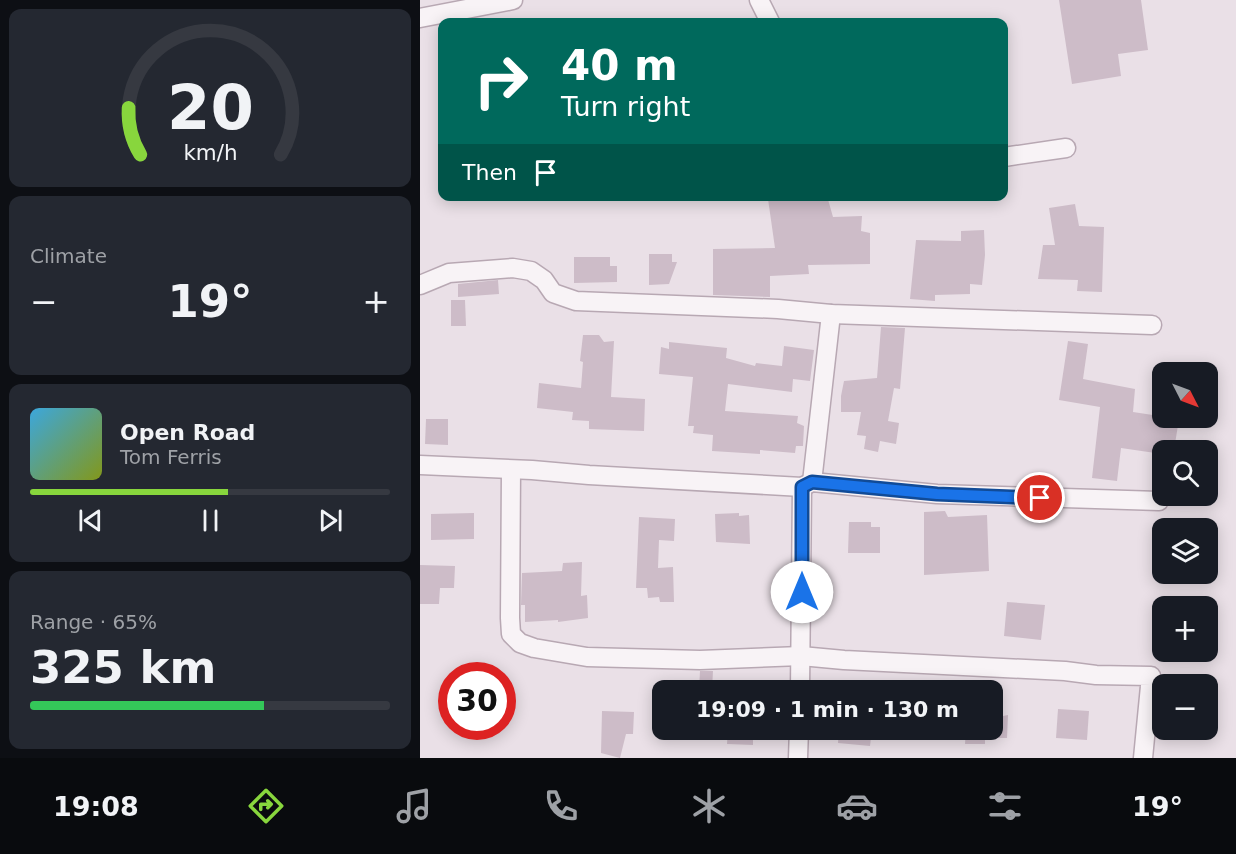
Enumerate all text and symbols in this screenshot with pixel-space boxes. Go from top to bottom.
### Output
text: 40 m [561,41,678,90]
icon: right [462,42,540,120]
text: 20 [167,71,253,144]
text: Turn right [561,91,690,122]
text: km/h [183,141,237,166]
icon: arrive [529,156,562,189]
text: Then [462,160,517,185]
text: Climate [30,244,107,268]
text: 19° [167,275,253,328]
text: − [30,282,58,321]
text: + [362,282,390,321]
north arrow [1152,362,1218,428]
map controls [1152,362,1218,740]
text: Open Road [120,420,255,445]
button: search [1152,440,1218,506]
text: Tom Ferris [120,445,222,469]
pin [1014,472,1065,523]
icon: arrive [1023,481,1056,514]
icon: previous [74,504,107,537]
icon: pause [194,504,227,537]
icon: next [314,504,347,537]
button: layers [1152,518,1218,584]
position arrow [770,560,834,624]
button: + [1152,596,1218,662]
text: Range · 65% [30,610,157,634]
text: 325 km [30,641,216,694]
speed limit sign: 30 [438,662,516,740]
button: − [1152,674,1218,740]
text: 19:09 · 1 min · 130 m [696,697,959,722]
icon: directions [245,785,287,827]
icon: music [393,785,435,827]
icon: phone [540,785,582,827]
icon: climate [688,785,730,827]
icon: car [836,785,878,827]
icon: filters [984,785,1026,827]
text: 19:08 [53,791,139,822]
text: 19° [1132,791,1183,822]

